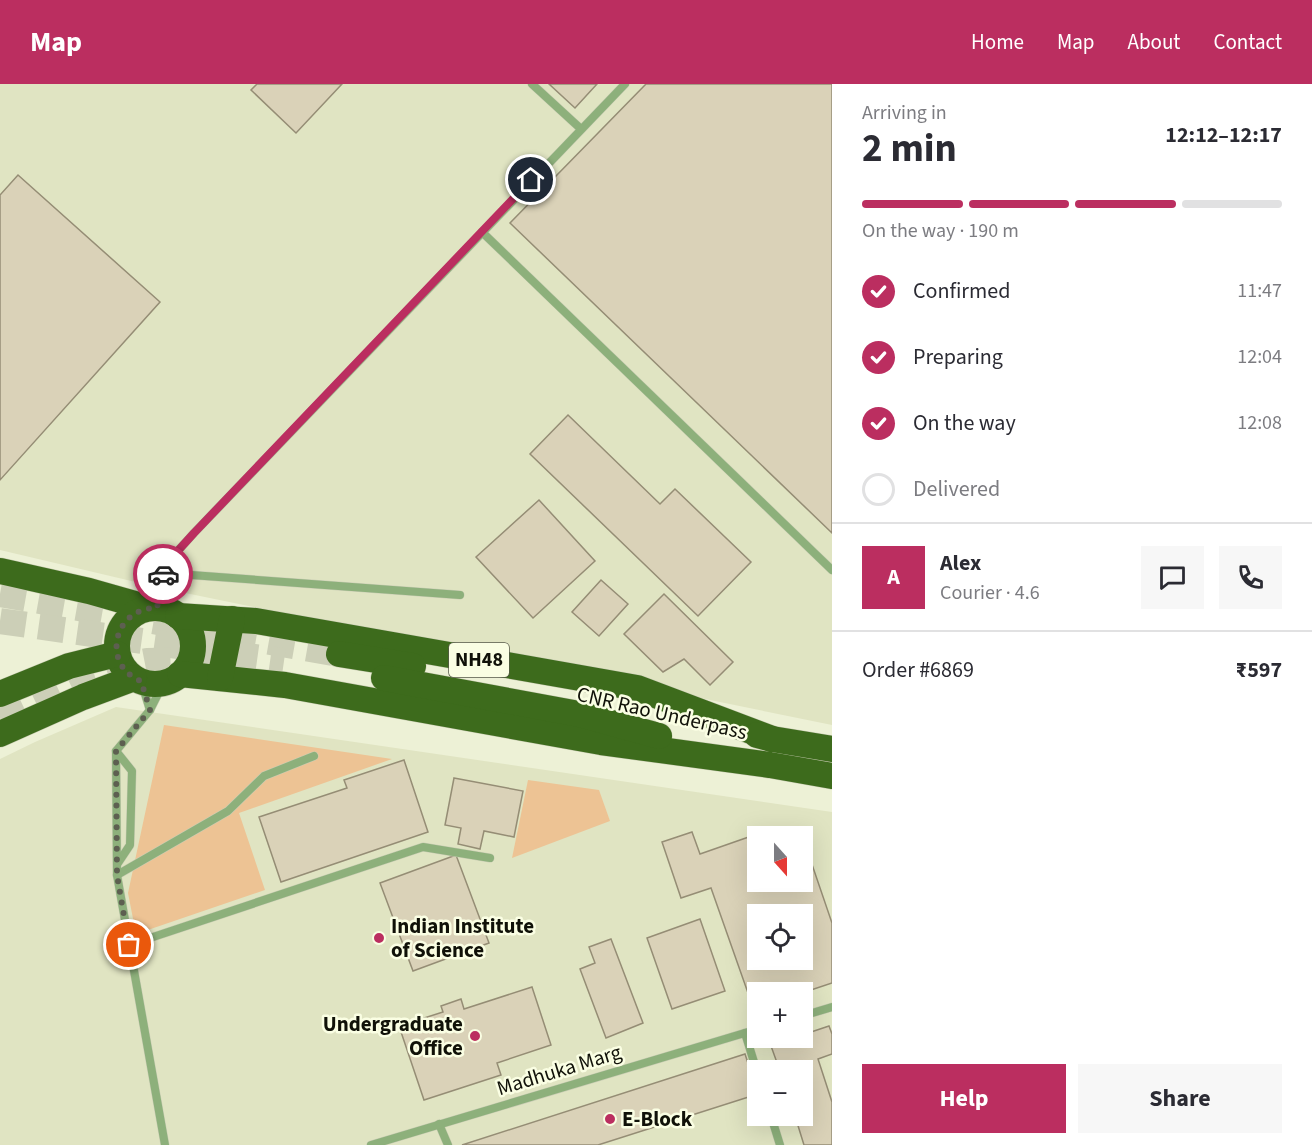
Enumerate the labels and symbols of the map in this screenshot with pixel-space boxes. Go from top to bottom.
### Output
pin [505,154,556,205]
courier [133,544,193,604]
road number: NH48 [449,643,509,677]
street label: CNR Rao Underpass [574,679,750,747]
north arrow [747,826,813,892]
place label: Indian Institute of Science [391,911,534,965]
pin [103,919,154,970]
marker: Indian Institute of Science [372,931,386,945]
place label: Undergraduate Office [323,1009,463,1063]
marker: Undergraduate Office [468,1029,482,1043]
street label: Madhuka Marg [493,1037,625,1103]
place label: E-Block [622,1104,693,1134]
marker: E-Block [603,1112,617,1126]

